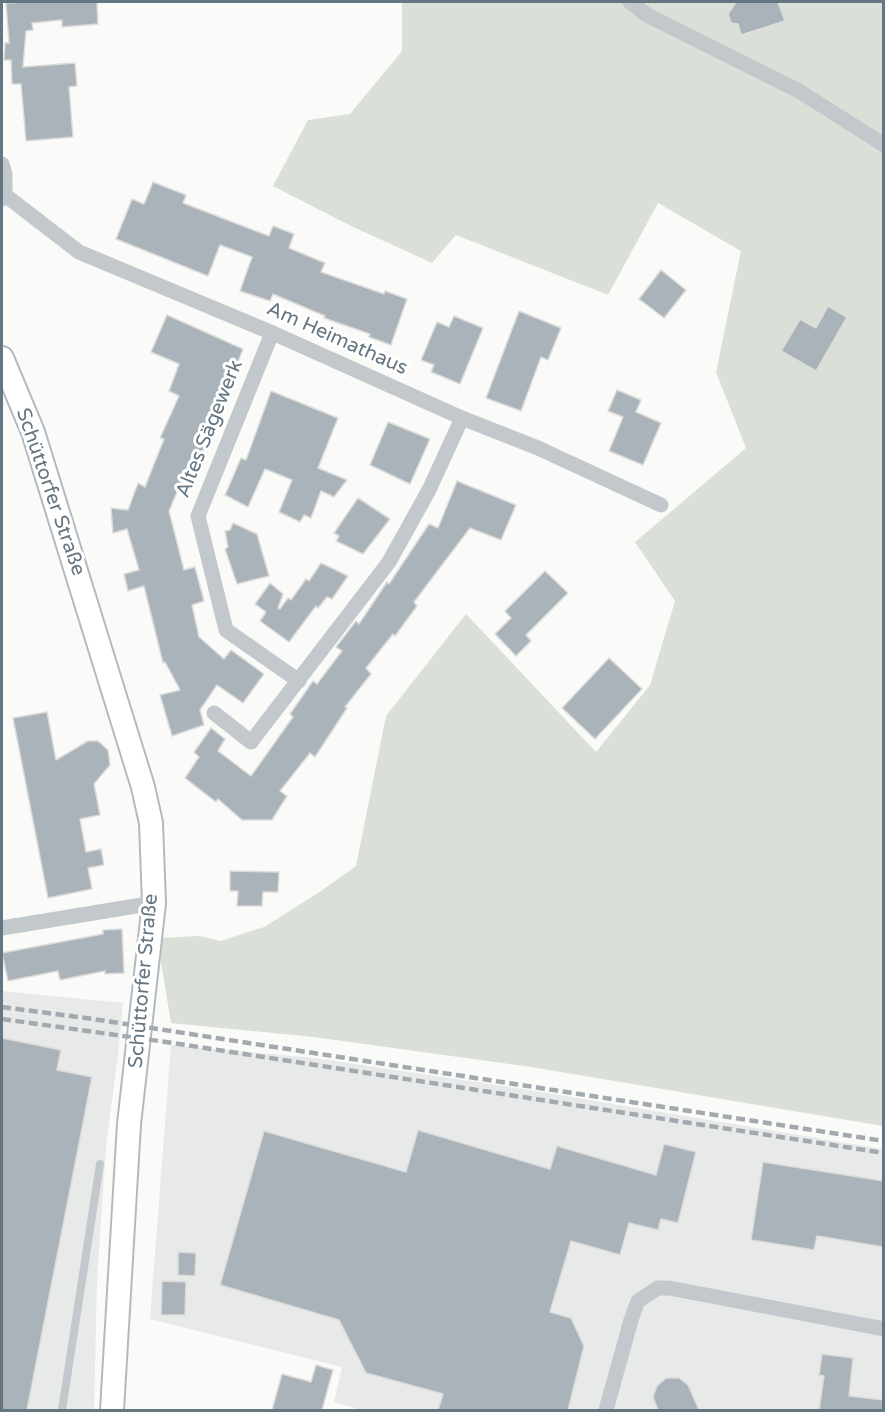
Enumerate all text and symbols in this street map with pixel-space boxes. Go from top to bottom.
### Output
street label: Am Heimathaus [263,297,411,381]
street label: Altes Sägewerk [171,357,249,501]
street label: Schüttorfer Straße [10,405,90,579]
street label: Schüttorfer Straße [124,893,164,1069]

